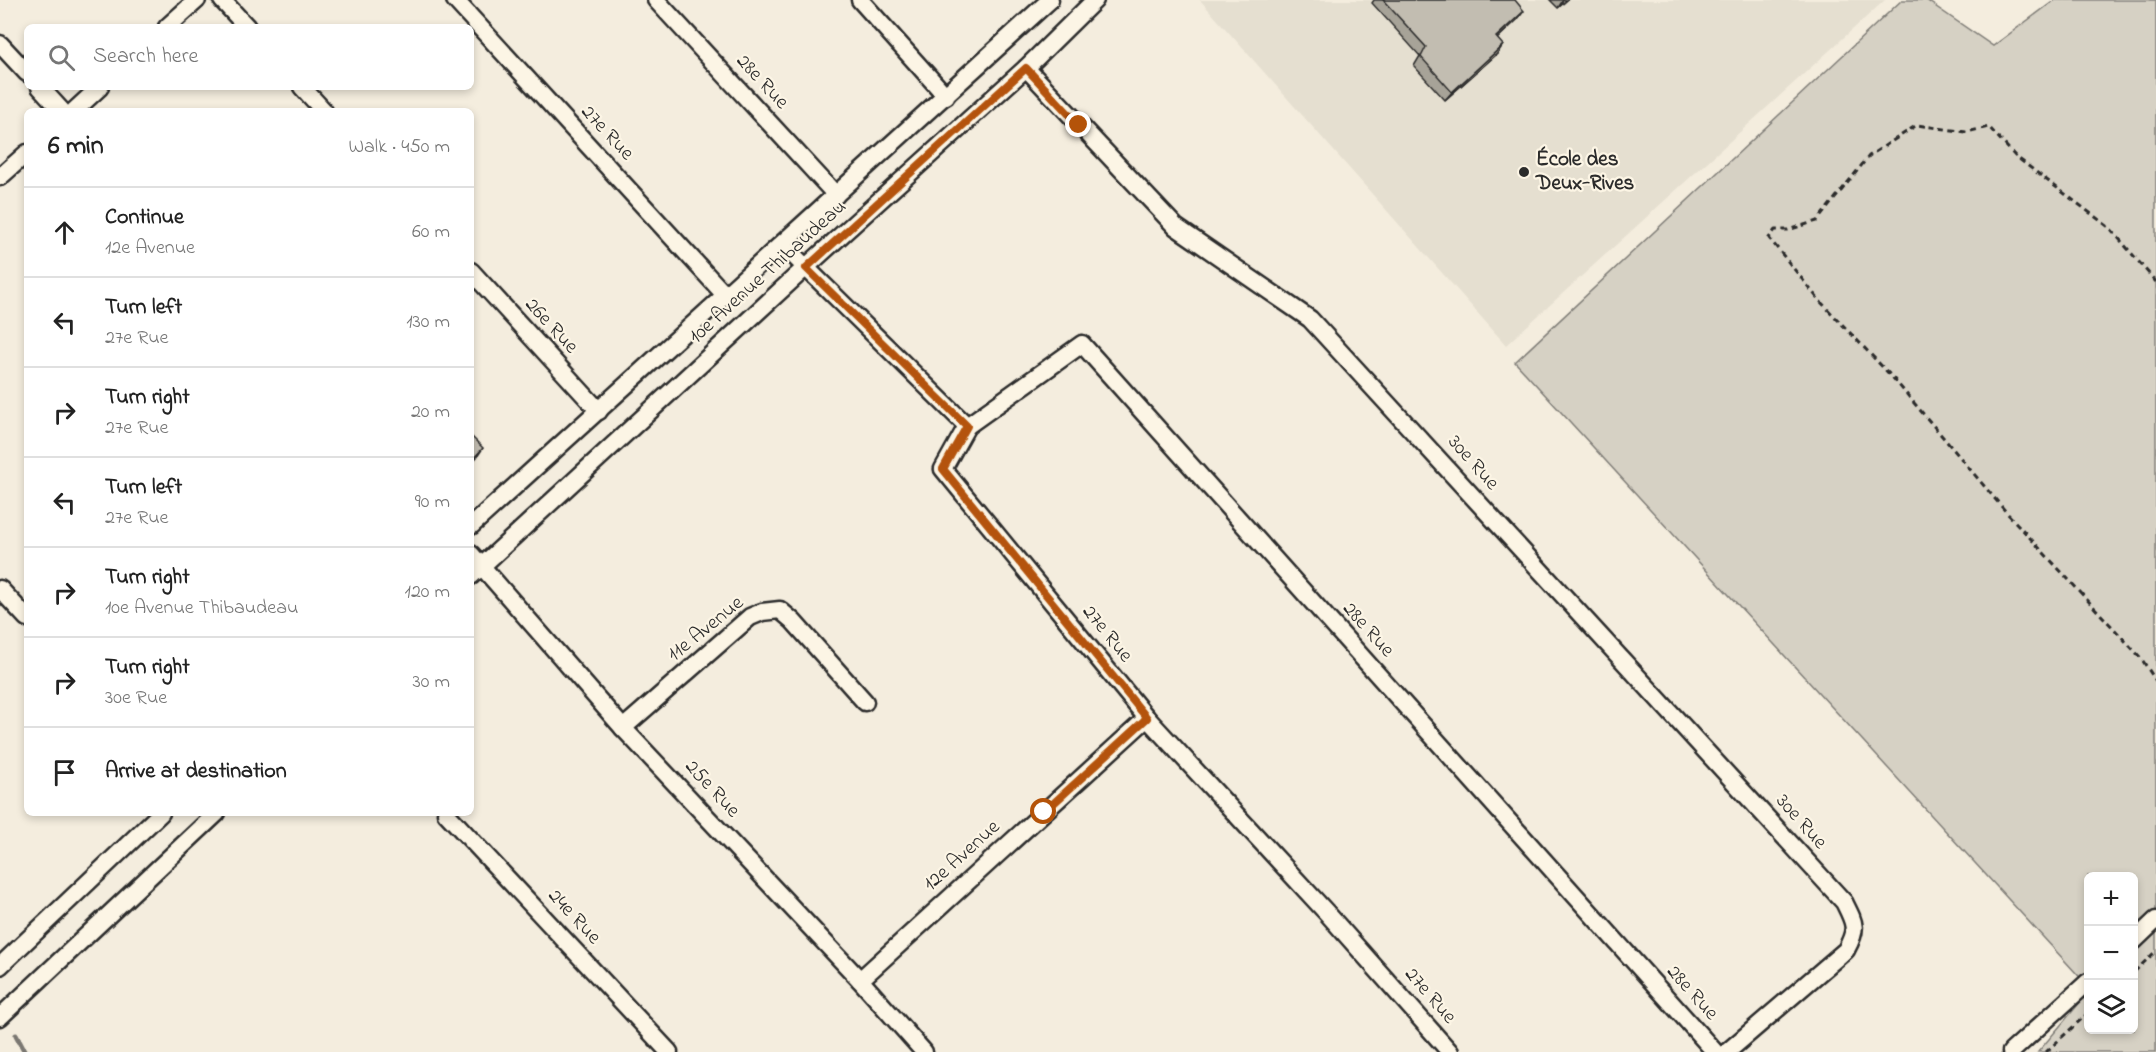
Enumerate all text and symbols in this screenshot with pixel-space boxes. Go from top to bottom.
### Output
search box [24,24,474,90]
icon: search [45,41,78,74]
text: Search here [93,41,198,73]
street label: 28e Rue [729,48,796,117]
street label: 27e Rue [573,98,641,168]
route end [1065,111,1091,137]
text: 6 min [48,128,104,166]
text: Walk · 450 m [348,133,450,162]
place label: École des Deux-Rives [1535,145,1635,199]
marker: École des Deux-Rives [1517,165,1531,179]
street label: 10e Avenue Thibaudeau [682,193,854,351]
text: Continue [105,202,184,234]
icon: ahead [48,216,81,249]
text: 60 m [412,218,450,247]
text: 12e Avenue [105,234,195,263]
street label: 26e Rue [517,291,585,361]
text: Turn left [105,292,182,324]
icon: left [48,306,81,339]
text: 130 m [406,308,450,337]
text: 27e Rue [105,324,169,353]
text: Turn right [105,382,190,414]
icon: right [48,396,81,429]
text: 20 m [411,398,450,427]
text: 27e Rue [105,414,169,443]
street label: 30e Rue [1440,429,1506,498]
text: Turn left [105,472,182,504]
icon: left [48,486,81,519]
text: 90 m [415,488,450,517]
text: 27e Rue [105,504,169,533]
text: Turn right [105,562,190,594]
icon: right [48,576,81,609]
text: 120 m [405,578,450,607]
street label: 11e Avenue [661,588,751,669]
text: 10e Avenue Thibaudeau [105,594,298,623]
street label: 28e Rue [1335,595,1402,665]
street label: 27e Rue [1074,599,1140,670]
text: Turn right [105,652,190,684]
icon: right [48,666,81,699]
text: 30 m [413,668,450,697]
text: 30e Rue [105,684,167,713]
street label: 25e Rue [677,753,747,825]
icon: arrive [48,756,81,789]
text: Arrive at destination [105,756,287,788]
street label: 30e Rue [1768,788,1834,857]
route start [1030,798,1056,824]
street label: 12e Avenue [917,813,1008,899]
map controls [2084,872,2138,1034]
button: + [2084,872,2138,926]
street label: 24e Rue [540,882,608,952]
button: − [2084,926,2138,980]
street label: 28e Rue [1659,958,1726,1028]
street label: 27e Rue [1397,961,1464,1031]
button: layers [2084,980,2138,1034]

